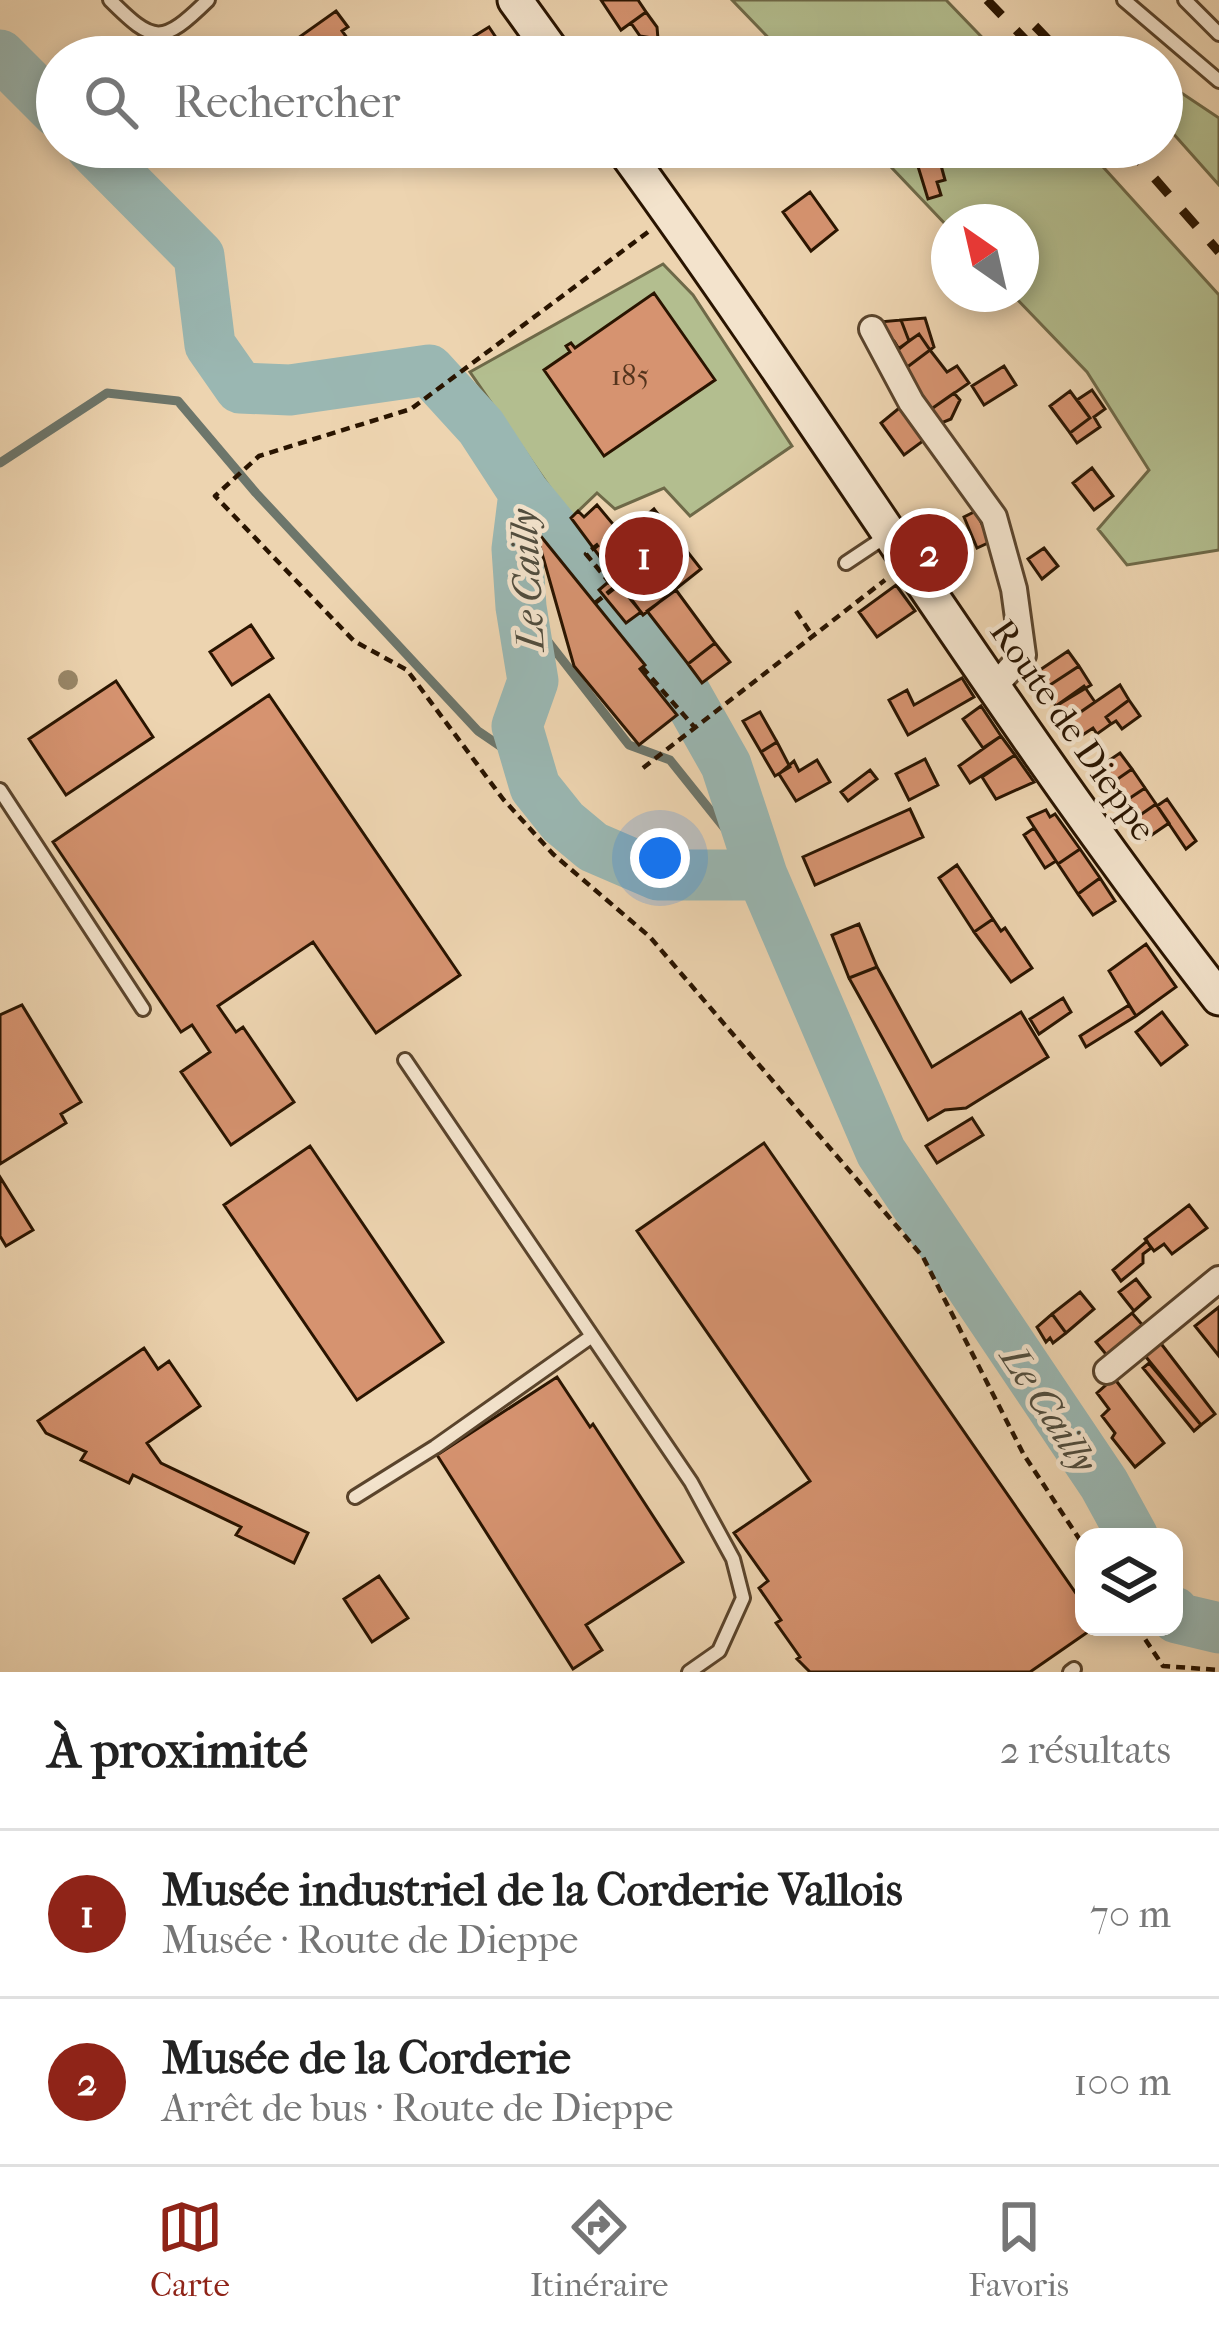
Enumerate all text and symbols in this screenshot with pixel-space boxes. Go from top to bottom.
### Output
search box [36,36,1183,168]
icon: search [78,69,144,135]
text: Rechercher [174,76,400,129]
north arrow [931,204,1039,312]
house number: 185 [611,358,649,393]
water label: Le Cailly [500,507,554,655]
pin: 2 [890,508,968,598]
pin: 1 [605,511,683,601]
street label: Route de Dieppe [981,612,1165,848]
your location [630,828,690,888]
water label: Le Cailly [989,1335,1107,1482]
map controls [1075,1528,1183,1636]
button: layers [1075,1528,1183,1636]
text: À proximité [48,1720,308,1780]
text: 2 résultats [1000,1727,1171,1773]
text: Musée industriel de la Corderie Vallois [162,1864,903,1917]
text: 1 [80,1891,94,1937]
text: 70 m [1090,1891,1171,1937]
text: Musée · Route de Dieppe [162,1917,578,1963]
text: Musée de la Corderie [162,2032,571,2085]
text: 2 [77,2059,97,2105]
text: 100 m [1073,2059,1171,2105]
text: Arrêt de bus · Route de Dieppe [162,2085,673,2131]
tab: Carte [150,2194,230,2305]
tab: Itinéraire [530,2194,668,2305]
tab: Favoris [968,2194,1069,2305]

